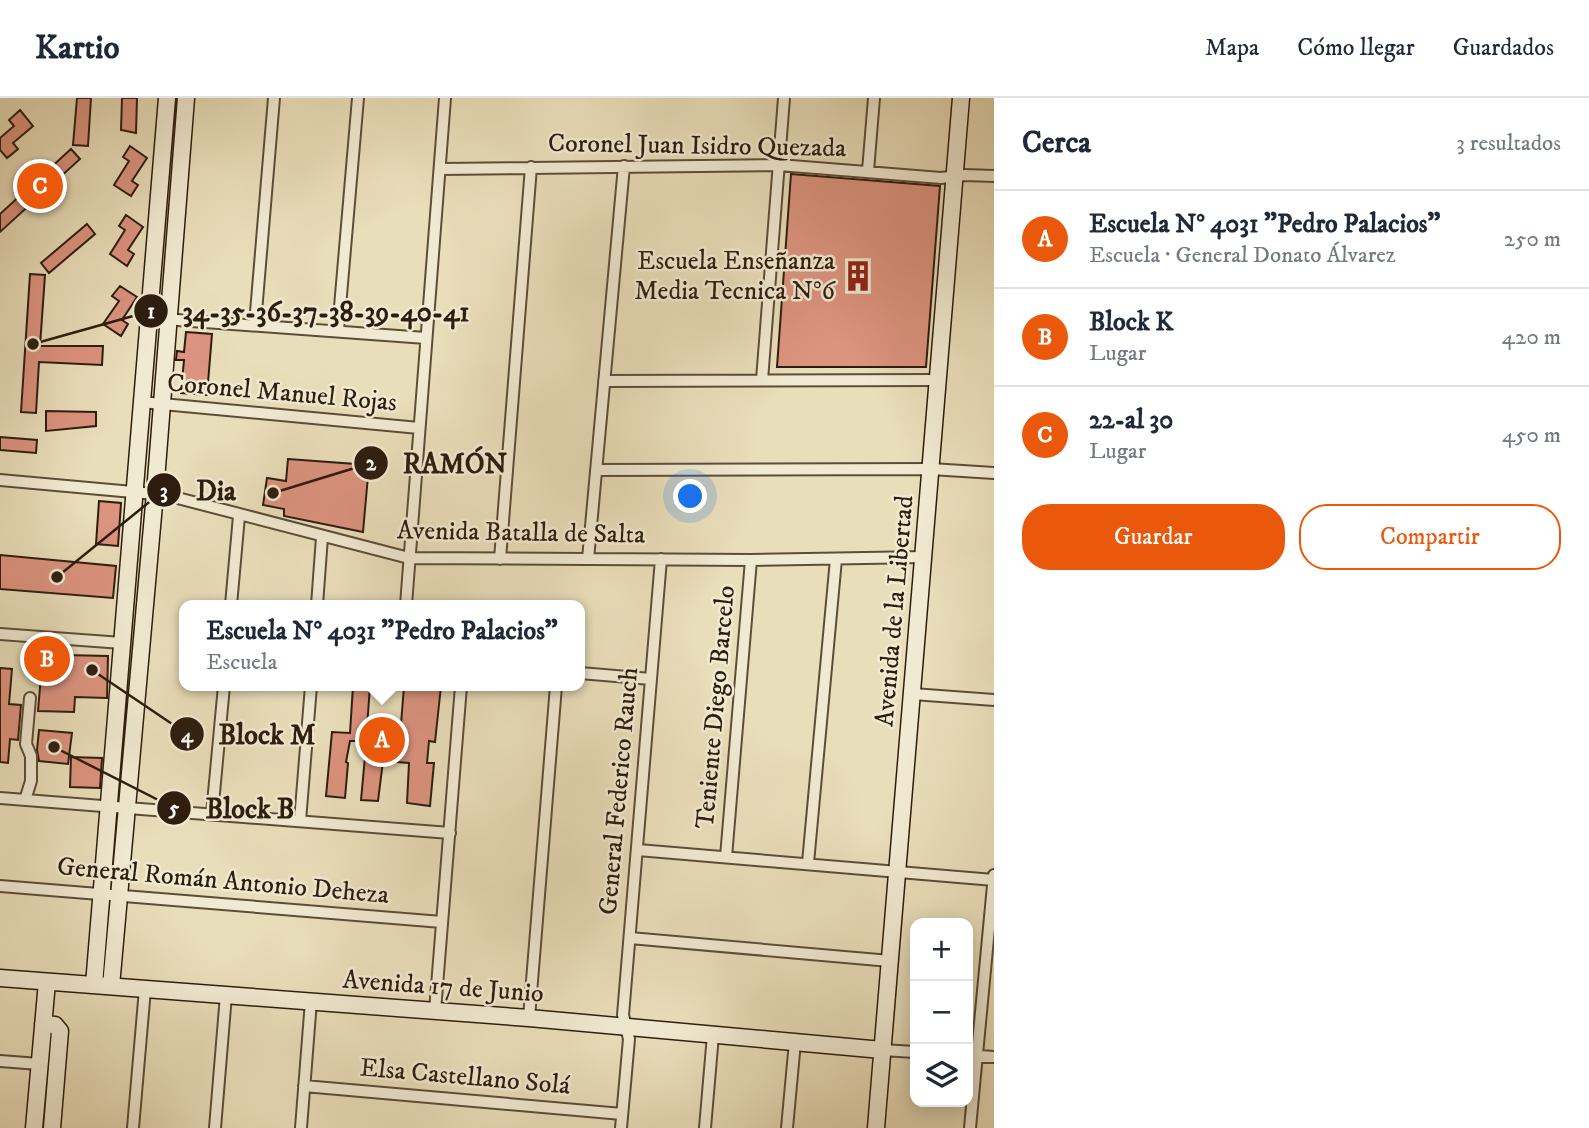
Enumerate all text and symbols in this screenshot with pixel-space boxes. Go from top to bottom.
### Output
text: Kartio [35,28,120,69]
text: Mapa [1205,33,1259,63]
text: Cómo llegar [1297,33,1415,63]
text: Guardados [1453,33,1554,63]
text: Cerca [1022,125,1091,162]
street label: Coronel Juan Isidro Quezada [548,127,846,165]
text: 3 resultados [1456,129,1561,158]
pin: C [17,160,63,212]
text: Escuela N° 4031 "Pedro Palacios" [1089,208,1440,241]
text: A [1038,225,1052,254]
text: 250 m [1504,225,1561,254]
text: Escuela · General Donato Álvarez [1089,241,1396,270]
place label: Escuela Enseñanza Media Tecnica N°6 [634,245,836,308]
building icon: Escuela Enseñanza Media Tecnica N°6 [841,259,875,293]
callout: 34-35-36-37-38-39-40-41 [133,286,483,335]
text: 34-35-36-37-38-39-40-41 [182,295,470,330]
text: 1 [147,299,155,325]
text: Block K [1089,306,1174,339]
text: B [1038,323,1052,352]
text: 420 m [1502,323,1561,352]
text: Lugar [1089,339,1146,368]
street label: Coronel Manuel Rojas [166,367,398,419]
text: 22-al 30 [1089,404,1173,437]
text: C [1037,421,1053,450]
text: 450 m [1502,421,1561,450]
text: Lugar [1089,437,1146,466]
callout: RAMÓN [354,439,521,488]
text: RAMÓN [403,446,507,482]
text: 2 [366,451,377,477]
callout: Dia [147,466,250,515]
text: Dia [196,474,237,509]
text: 3 [160,479,168,505]
your location [673,479,707,513]
street label: Avenida de la Libertad [868,494,922,728]
button: Guardar [1022,504,1285,570]
button: Compartir [1299,504,1561,570]
street label: Avenida Batalla de Salta [397,514,645,552]
street label: Teniente Diego Barcelo [689,584,743,830]
popup [179,600,585,691]
text: Escuela N° 4031 "Pedro Palacios" [206,615,558,648]
pin: B [24,633,70,685]
text: Escuela [206,648,277,677]
street label: General Federico Rauch [592,665,646,916]
callout: Block M [170,710,330,759]
pin: A [359,714,405,766]
text: Block M [218,718,316,753]
text: 4 [181,723,194,749]
callout: Block B [156,783,308,832]
text: Block B [205,792,295,827]
text: 5 [168,796,180,822]
street label: General Román Antonio Deheza [56,850,390,912]
map controls [910,918,973,1107]
button: + [910,918,973,981]
street label: Avenida 17 de Junio [341,964,545,1010]
button: − [910,981,973,1044]
button: layers [910,1044,973,1107]
street label: Elsa Castellano Solá [358,1051,572,1103]

